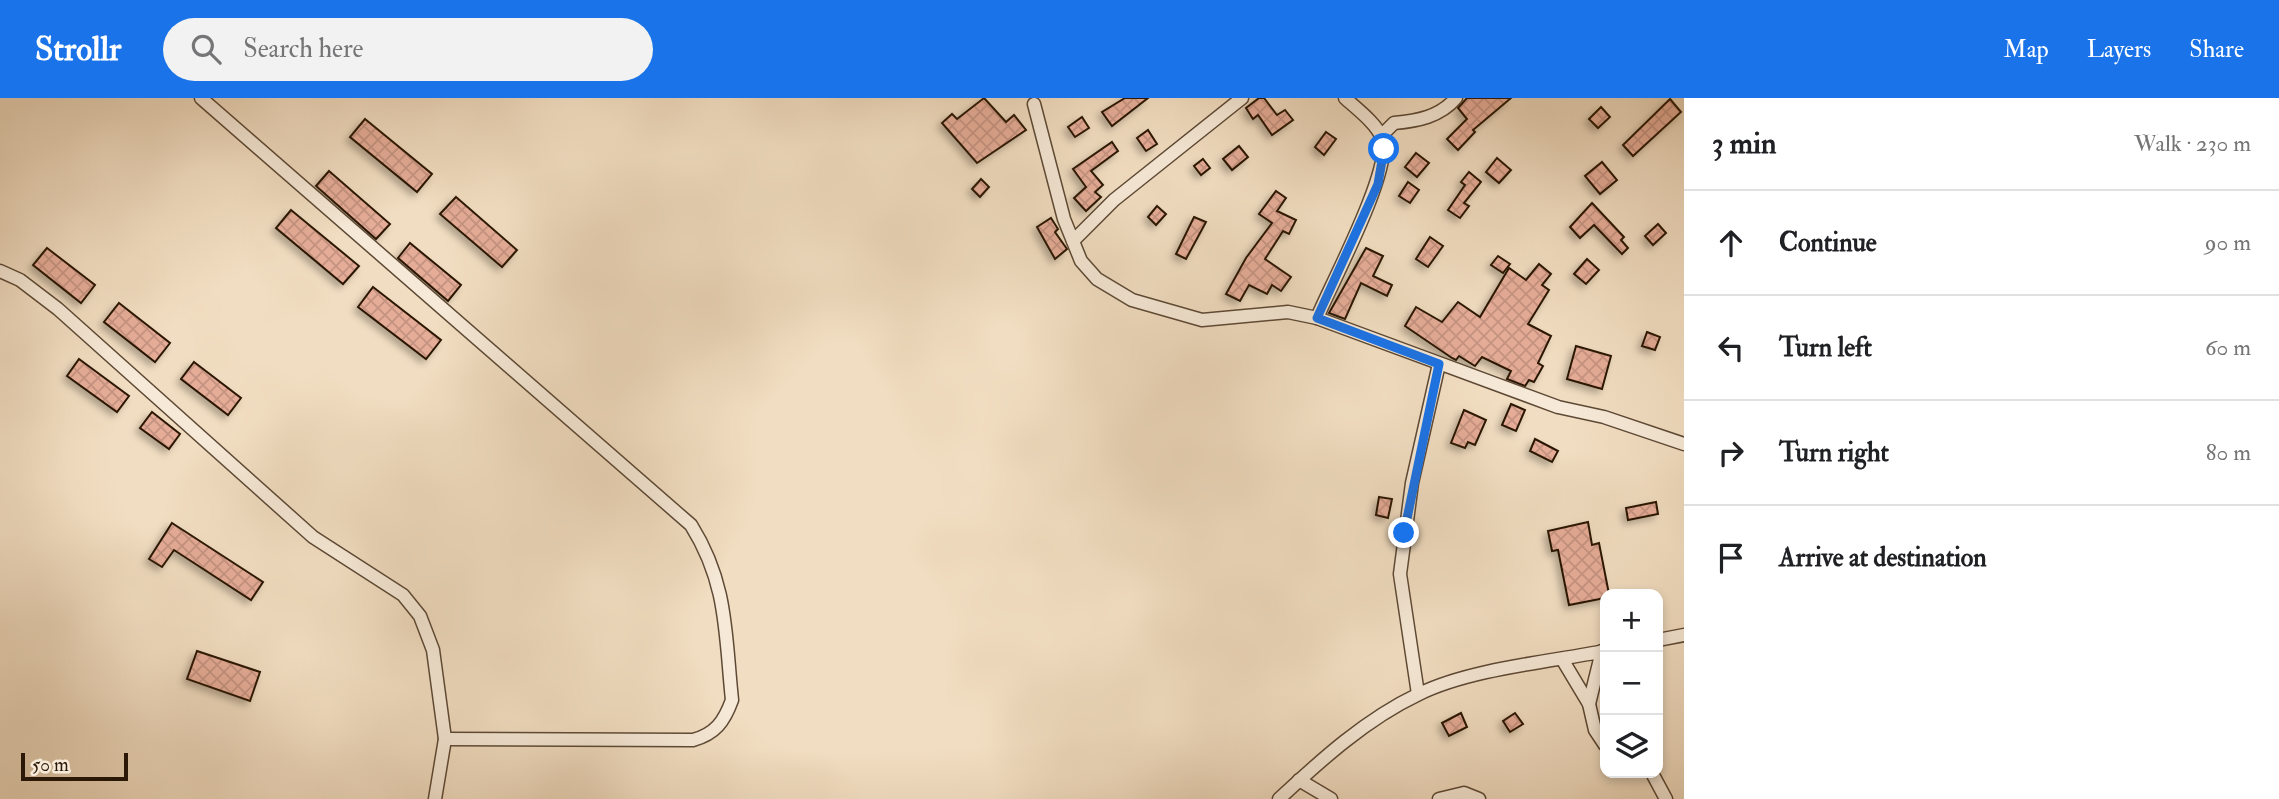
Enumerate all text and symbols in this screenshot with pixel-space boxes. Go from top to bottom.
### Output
search box [163,18,653,81]
text: Strollr [35,29,121,70]
icon: search [187,30,225,68]
text: Search here [243,33,363,65]
text: Map [2004,34,2049,65]
text: Layers [2087,34,2151,65]
text: Share [2189,34,2244,65]
text: 3 min [1712,125,1777,162]
text: Walk · 230 m [2134,129,2251,158]
route start [1368,133,1399,164]
icon: ahead [1712,224,1750,262]
text: Continue [1779,227,1877,259]
text: 90 m [2205,228,2251,257]
icon: left [1712,329,1750,367]
text: Turn left [1779,332,1872,364]
text: 60 m [2205,333,2251,362]
icon: right [1712,434,1750,472]
text: Turn right [1779,437,1889,469]
text: 80 m [2206,438,2251,467]
route end [1388,517,1419,548]
icon: arrive [1712,539,1750,577]
text: Arrive at destination [1779,542,1987,574]
map controls [1600,589,1663,778]
button: + [1600,589,1663,652]
button: − [1600,652,1663,715]
button: layers [1600,715,1663,778]
scale bar [21,750,128,782]
text: 50 m [32,753,69,777]

